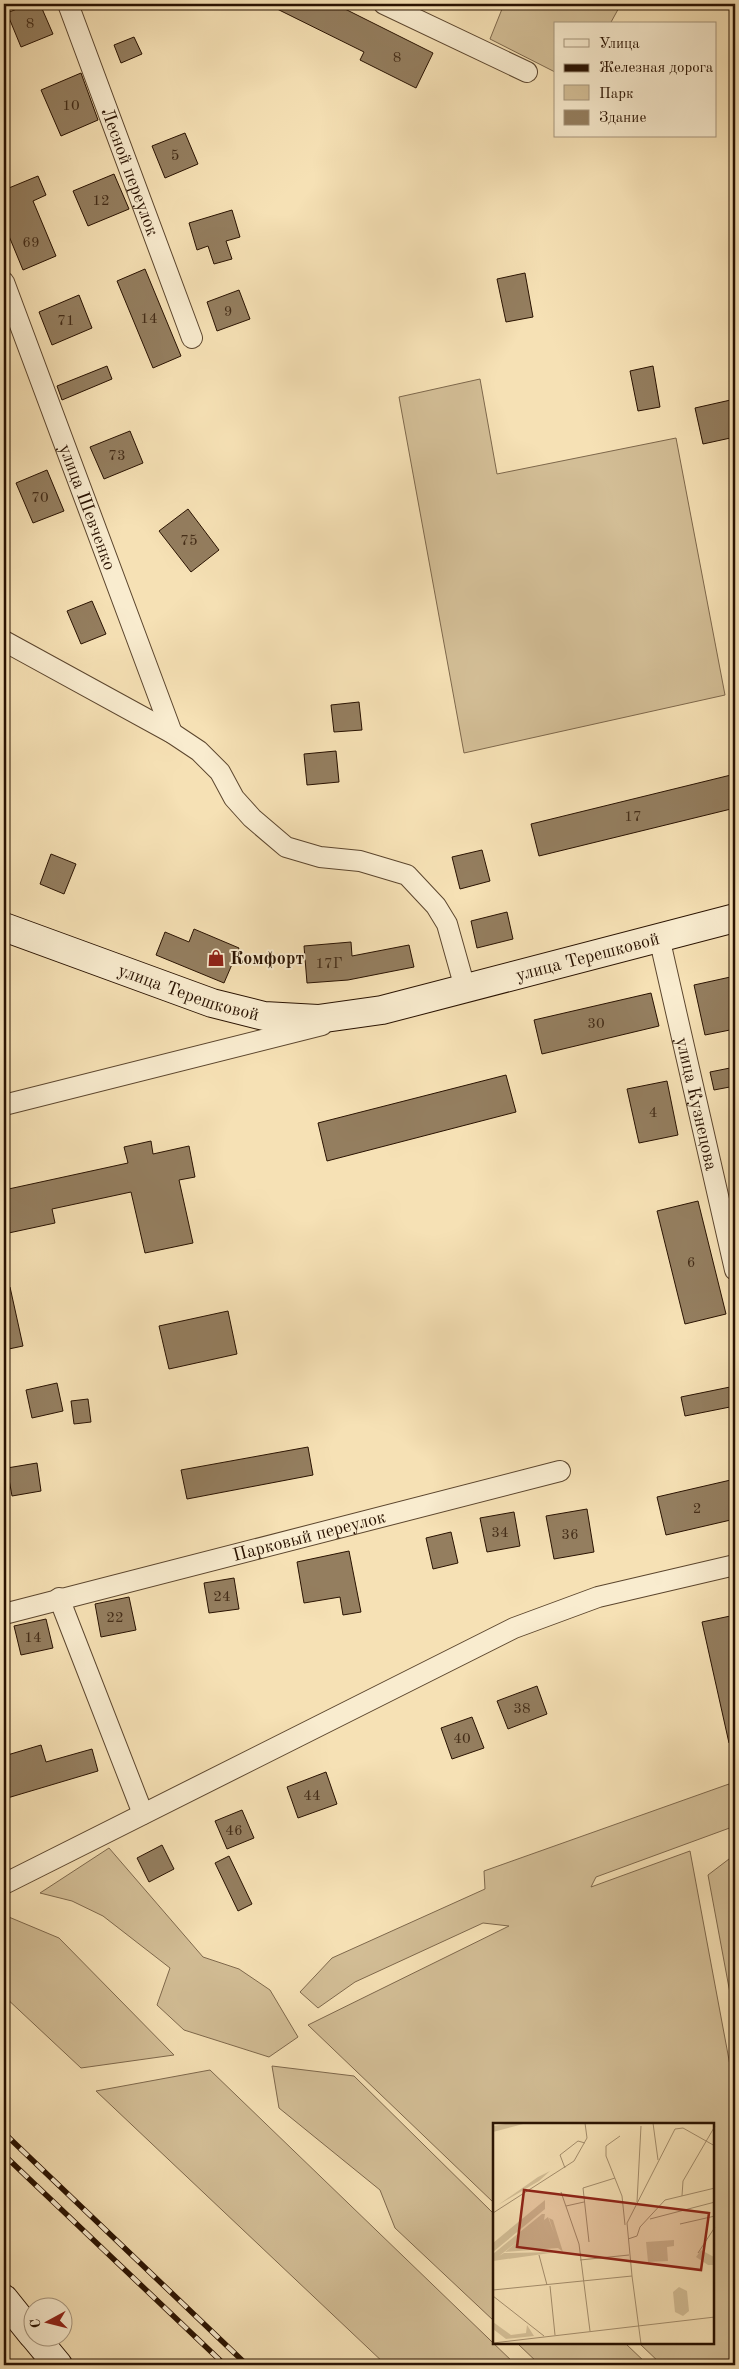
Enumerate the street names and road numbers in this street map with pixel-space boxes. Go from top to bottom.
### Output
street label: Лесной переулок [97,106,161,239]
street label: улица Шевченко [55,442,119,573]
street label: улица Терешковой [514,930,661,985]
street label: улица Терешковой [115,961,261,1024]
street label: улица Кузнецова [672,1036,720,1172]
street label: Парковый переулок [231,1508,388,1565]

